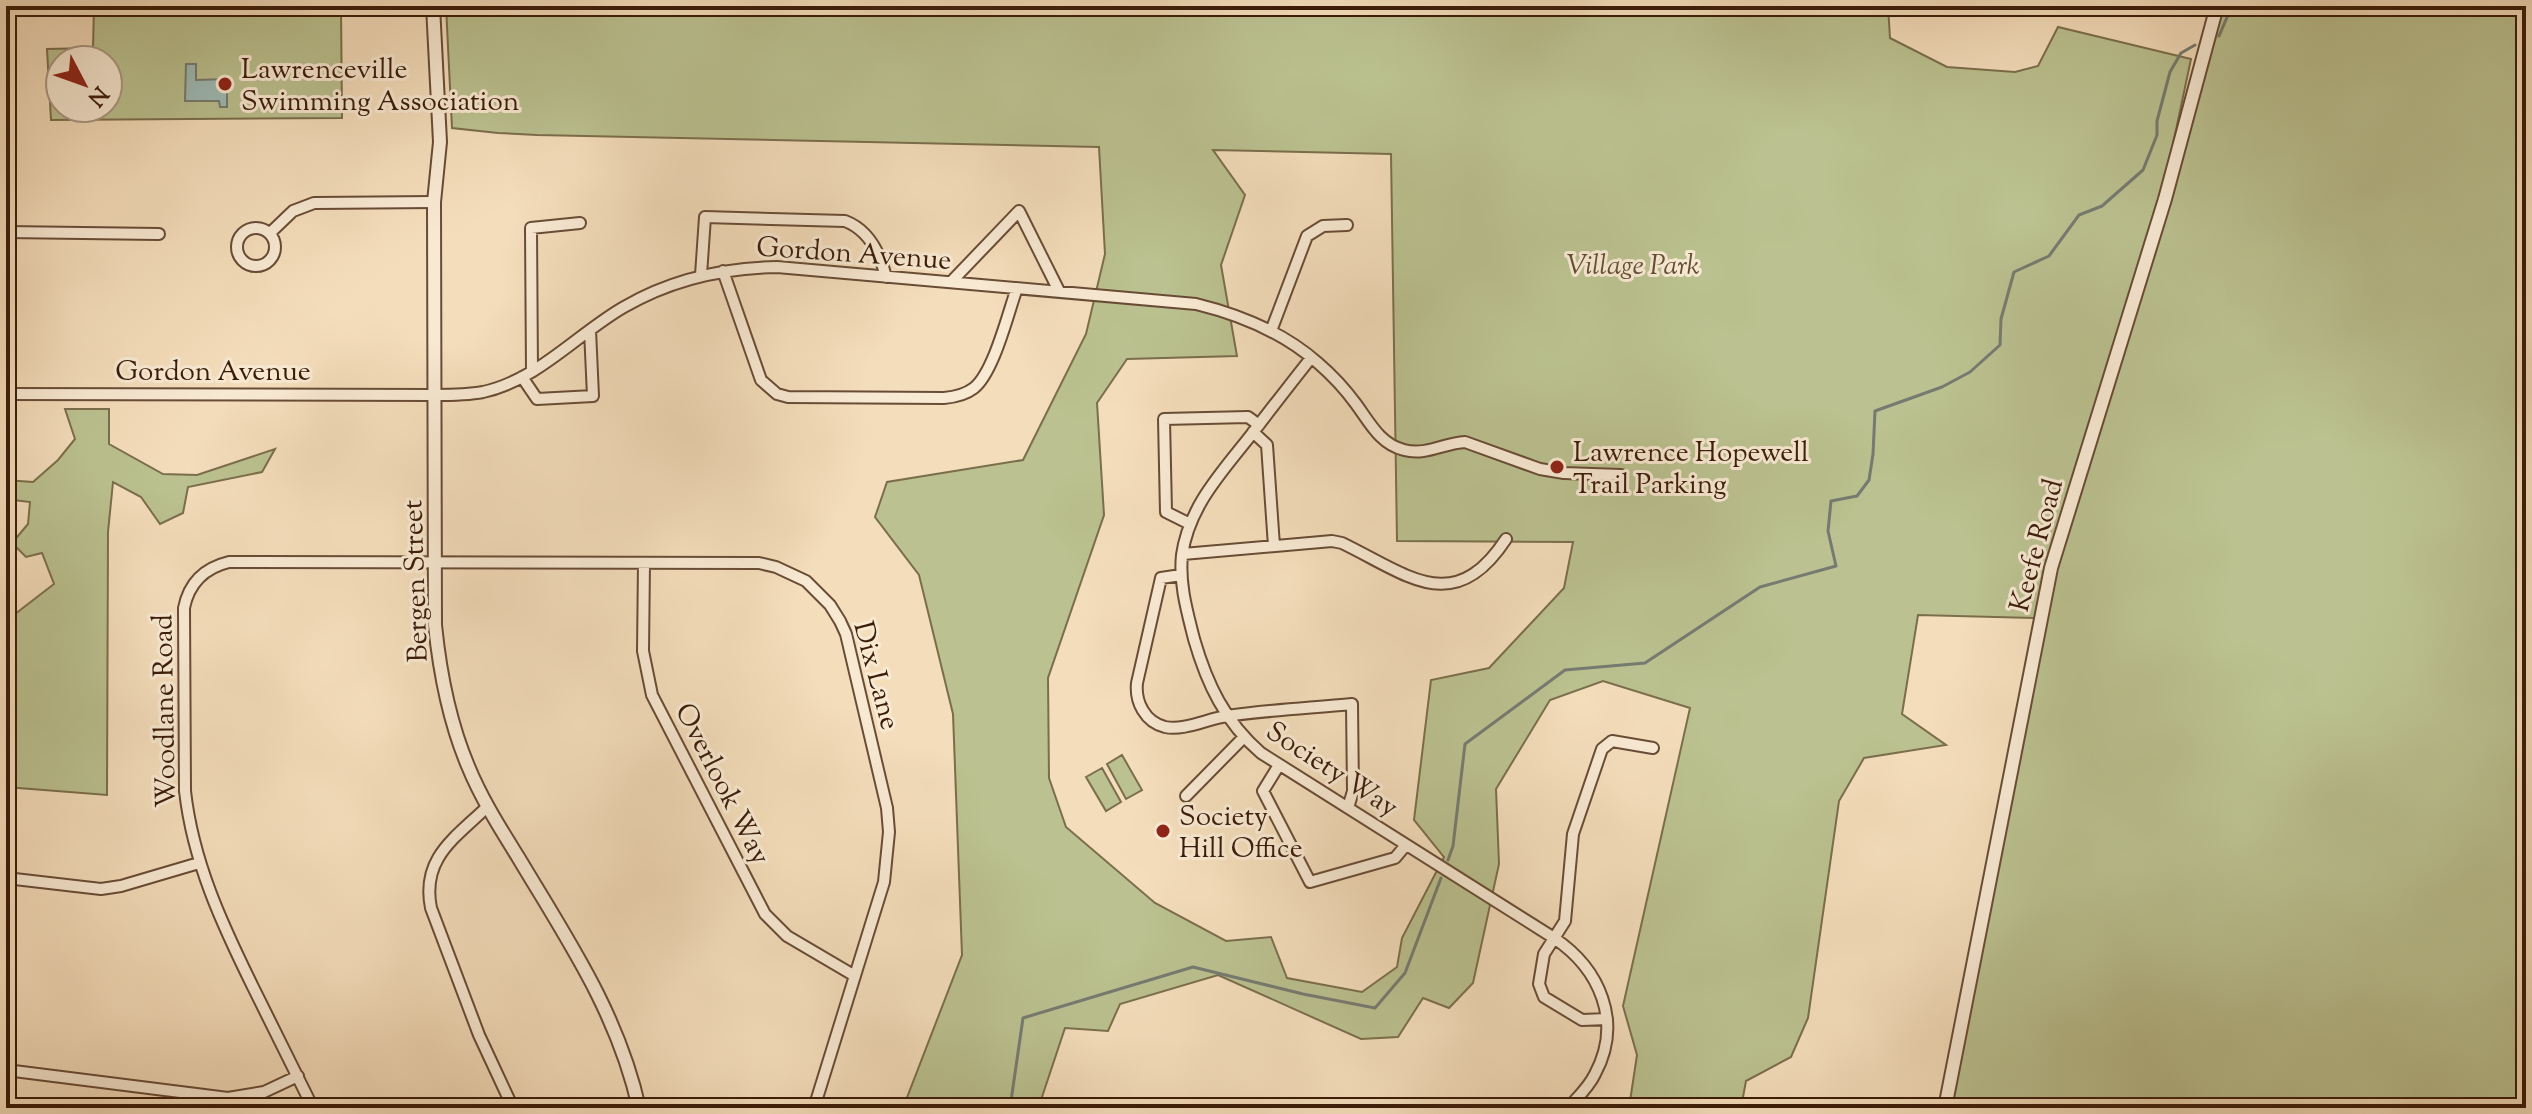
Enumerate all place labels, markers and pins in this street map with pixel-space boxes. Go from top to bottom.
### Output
place label: Lawrenceville Swimming Association [241,51,519,123]
marker: Lawrenceville Swimming Association [216,75,234,93]
place label: Lawrence Hopewell Trail Parking [1573,434,1809,506]
marker: Lawrence Hopewell Trail Parking [1548,458,1566,476]
place label: Society Hill Office [1179,798,1303,870]
marker: Society Hill Office [1154,822,1172,840]

